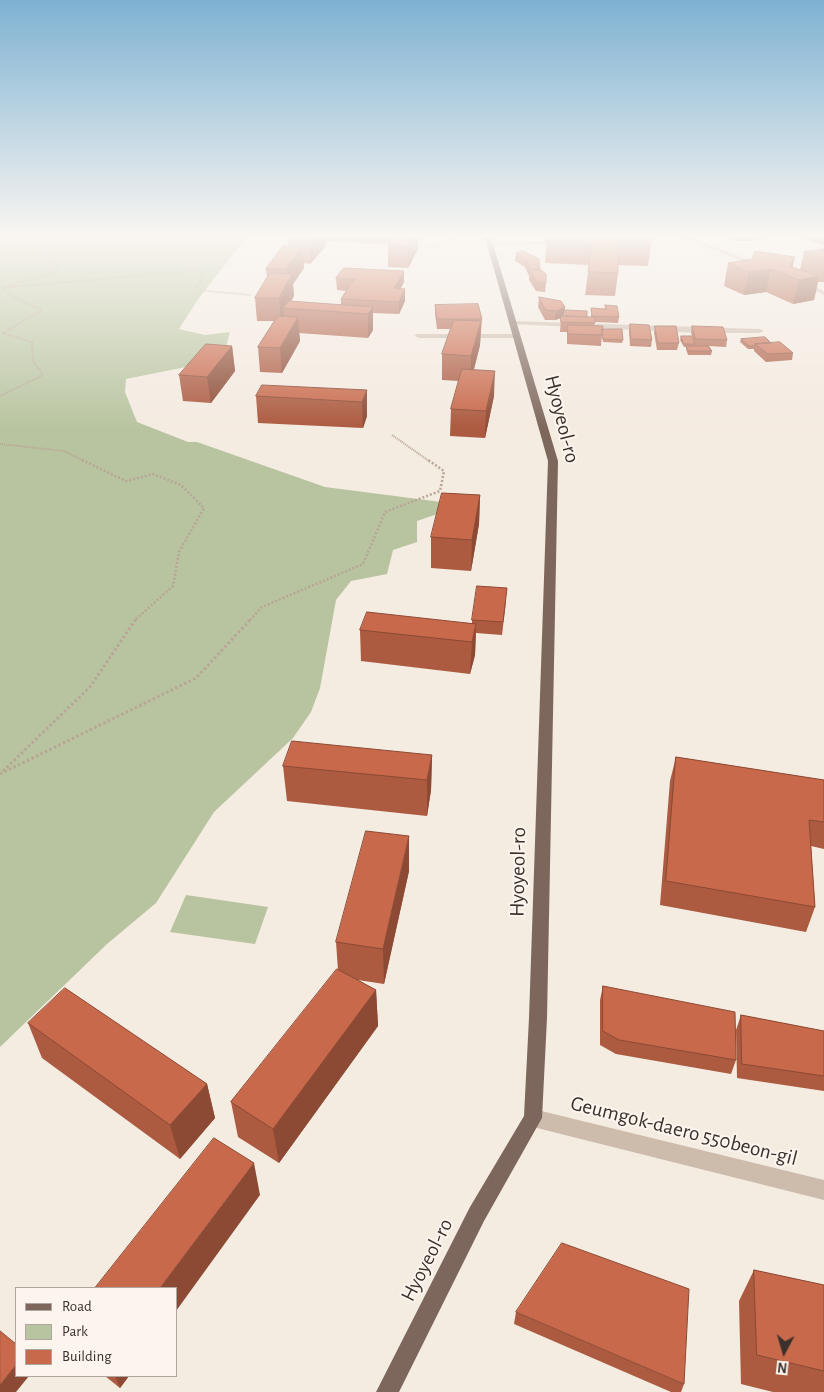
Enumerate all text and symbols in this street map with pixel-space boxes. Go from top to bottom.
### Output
street label: Hyoyeol-ro [539,372,585,466]
street label: Hyoyeol-ro [505,827,531,917]
street label: Geumgok-daero 550beon-gil [568,1091,800,1171]
street label: Hyoyeol-ro [395,1214,459,1306]
legend [15,1287,178,1377]
text: Road [62,1299,92,1314]
text: Park [62,1324,88,1339]
north arrow [759,1327,809,1377]
text: Building [62,1349,112,1364]
text: N [777,1359,788,1374]

